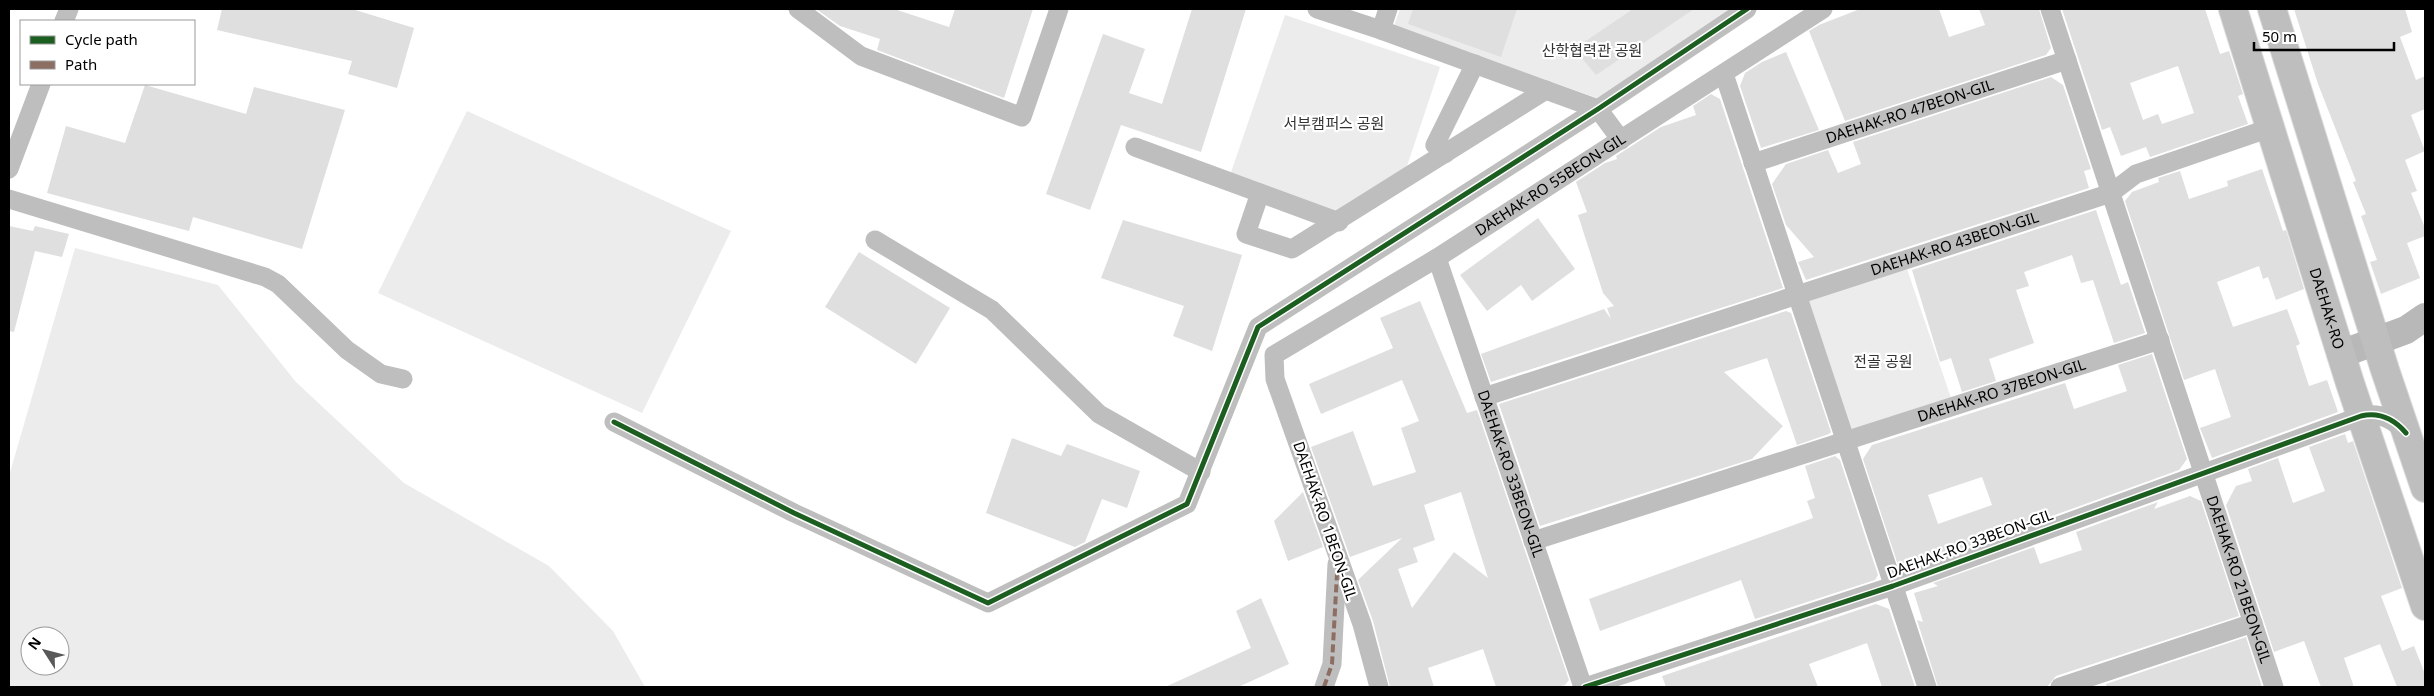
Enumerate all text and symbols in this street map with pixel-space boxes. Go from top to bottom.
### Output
legend [20,20,195,85]
scale bar [2254,20,2394,52]
text: 50 m [2262,26,2297,46]
text: Cycle path [65,29,138,49]
park label: 산학협력관 공원 [1542,40,1642,60]
text: Path [65,54,97,74]
street label: DAEHAK-RO 47BEON-GIL [1823,74,1996,147]
park label: 서부캠퍼스 공원 [1284,113,1384,133]
street label: DAEHAK-RO 55BEON-GIL [1471,128,1629,240]
street label: DAEHAK-RO 43BEON-GIL [1868,206,2041,280]
street label: DAEHAK-RO [2306,265,2350,352]
park label: 전골 공원 [1853,351,1913,371]
street label: DAEHAK-RO 37BEON-GIL [1915,353,2088,426]
street label: DAEHAK-RO 33BEON-GIL [1474,387,1549,560]
street label: DAEHAK-RO 1BEON-GIL [1289,439,1363,603]
street label: DAEHAK-RO 21BEON-GIL [2202,493,2277,666]
street label: DAEHAK-RO 33BEON-GIL [1884,504,2056,582]
north arrow [20,626,70,676]
text: N [23,633,45,653]

